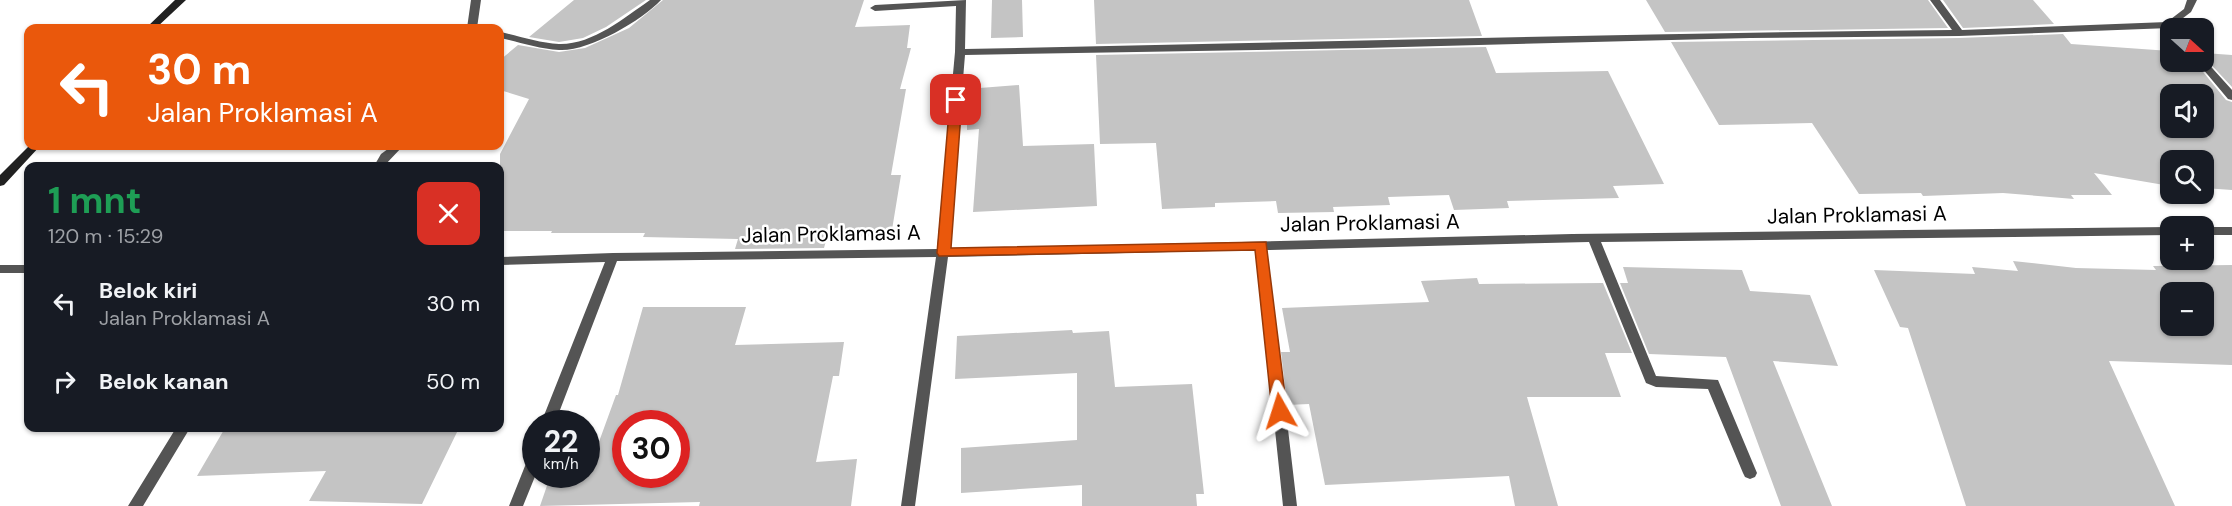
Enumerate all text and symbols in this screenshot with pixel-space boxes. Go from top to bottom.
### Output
north arrow [2160,18,2214,72]
map controls [2160,18,2214,336]
text: 30 m [147,42,251,97]
icon: left [48,48,126,126]
pin [930,74,981,125]
icon: arrive [939,83,972,116]
button: sound [2160,84,2214,138]
text: Jalan Proklamasi A [147,95,378,130]
button: search [2160,150,2214,204]
text: 1 mnt [48,177,141,224]
button: close [417,182,480,245]
street label: Jalan Proklamasi A [1767,199,1947,231]
street label: Jalan Proklamasi A [1280,207,1460,239]
button: + [2160,216,2214,270]
street label: Jalan Proklamasi A [741,218,921,250]
text: 120 m · 15:29 [48,223,163,249]
text: Belok kiri [99,276,197,305]
button: − [2160,282,2214,336]
icon: left [48,287,81,320]
text: 30 m [426,289,480,318]
text: Jalan Proklamasi A [99,305,270,331]
icon: right [48,365,81,398]
text: Belok kanan [99,367,229,396]
text: 50 m [426,367,480,396]
position arrow [1248,379,1312,443]
speed limit sign: 30 [612,410,690,488]
text: 22 [544,422,578,461]
text: km/h [543,454,579,474]

